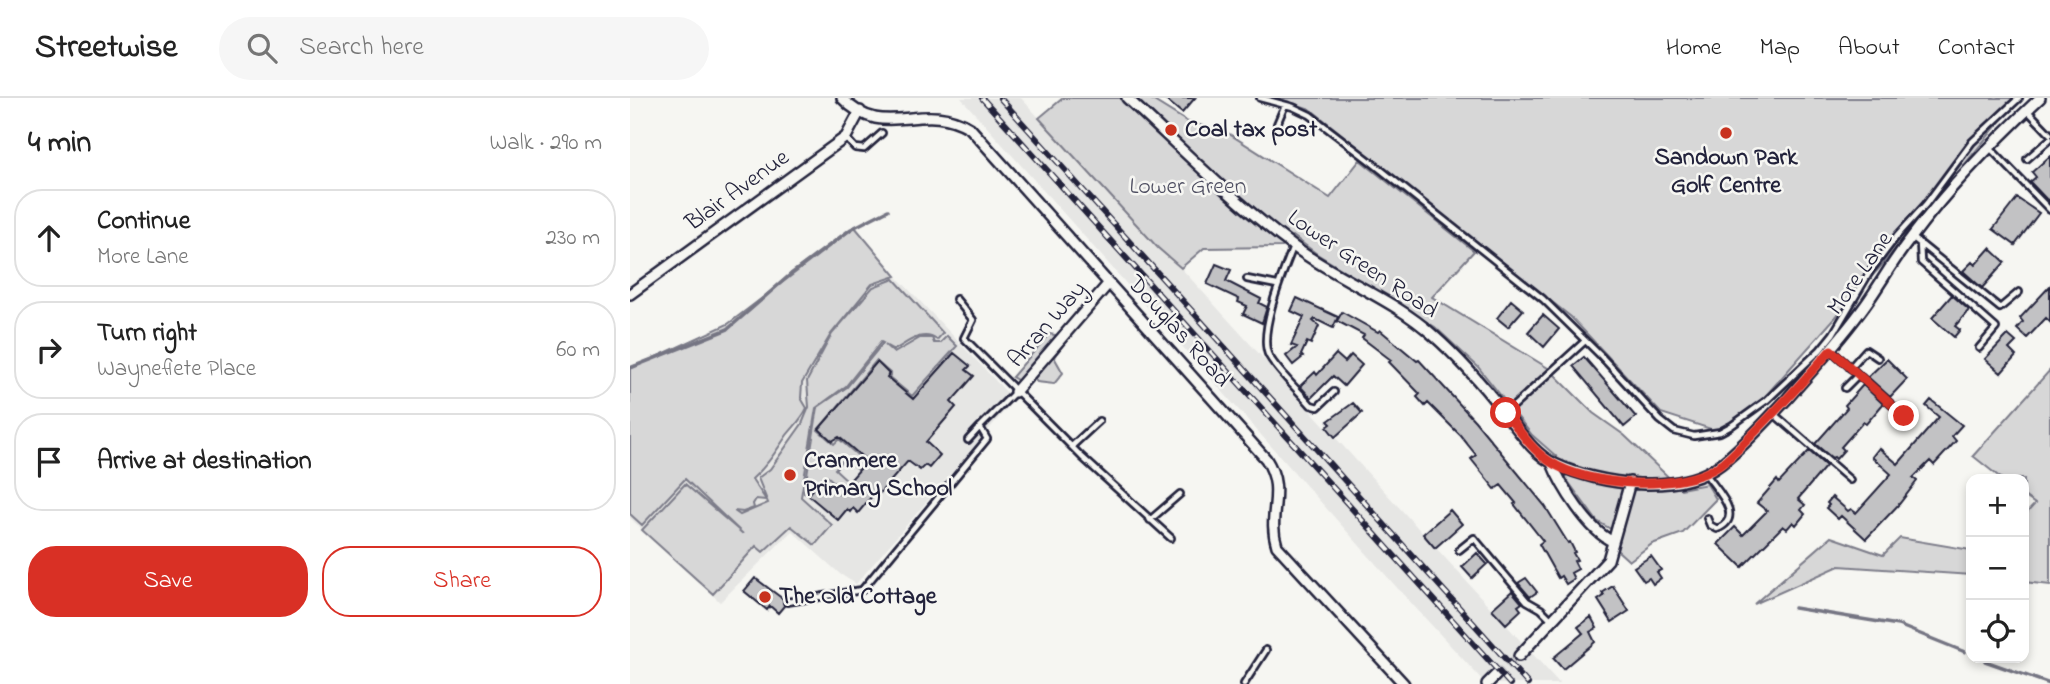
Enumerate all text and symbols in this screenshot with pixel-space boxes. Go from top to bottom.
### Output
search box [219,17,709,80]
text: Streetwise [35,24,177,72]
icon: search [243,29,281,67]
text: Search here [299,29,424,67]
text: Home [1666,31,1722,66]
text: Map [1760,31,1800,66]
text: About [1838,31,1900,66]
text: Contact [1938,31,2015,66]
place label: Coal tax post [1185,113,1318,148]
text: 4 min [28,122,91,166]
marker: Coal tax post [1163,122,1179,138]
marker: Sandown Park Golf Centre [1718,125,1734,141]
text: Walk · 290 m [490,127,602,160]
street label: Blair Avenue [678,141,798,241]
place label: Sandown Park Golf Centre [1654,141,1798,204]
park label: Lower Green [1129,170,1247,205]
street label: Lower Green Road [1280,201,1445,329]
text: Continue [97,203,190,241]
icon: ahead [30,219,68,257]
text: 230 m [546,222,600,255]
street label: More Lane [1819,225,1903,323]
text: More Lane [97,241,189,274]
street label: Douglas Road [1117,267,1239,396]
street label: Arran Way [1000,274,1097,377]
text: Turn right [97,315,197,353]
icon: right [30,331,68,369]
text: 60 m [556,334,600,367]
text: Wayneflete Place [97,353,256,386]
route start [1490,397,1521,428]
route end [1888,400,1919,431]
icon: arrive [30,443,68,481]
text: Arrive at destination [97,443,312,481]
place label: Cranmere Primary School [804,444,952,508]
marker: Cranmere Primary School [782,467,798,483]
map controls [1966,474,2029,663]
button: + [1966,474,2029,537]
button: − [1966,537,2029,600]
button: Save [28,546,308,617]
button: Share [322,546,602,617]
place label: The Old Cottage [779,580,938,616]
marker: The Old Cottage [757,589,773,605]
button: locate [1966,600,2029,663]

